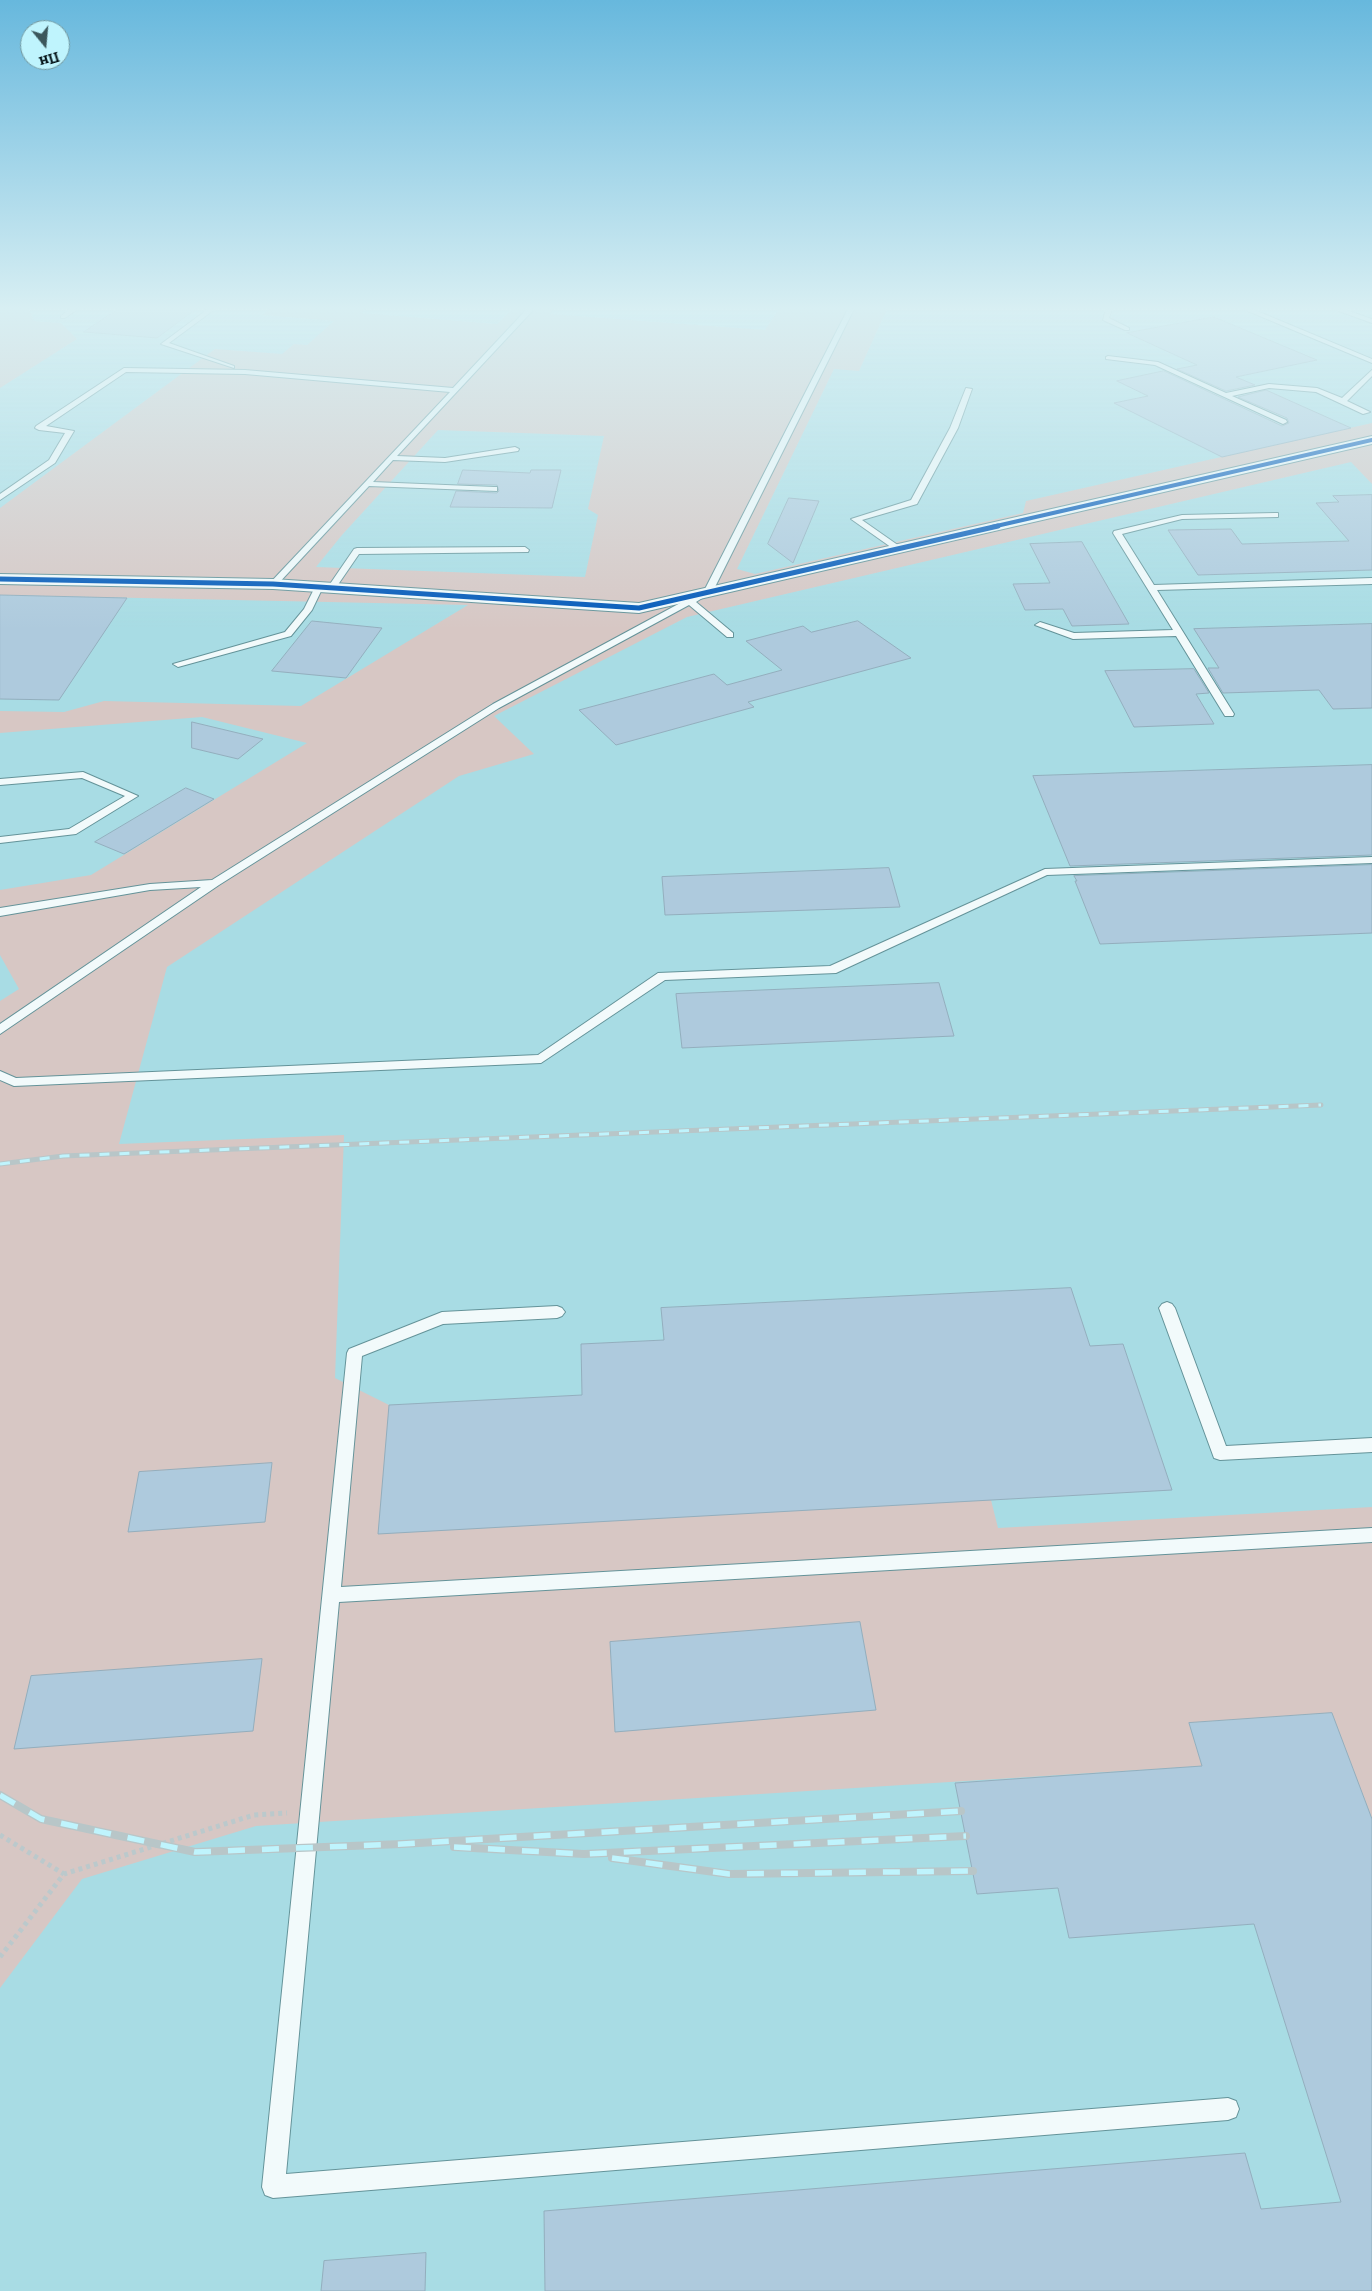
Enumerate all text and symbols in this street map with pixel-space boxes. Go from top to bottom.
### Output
north arrow [20,20,70,70]
text: Пн [37,48,61,70]

